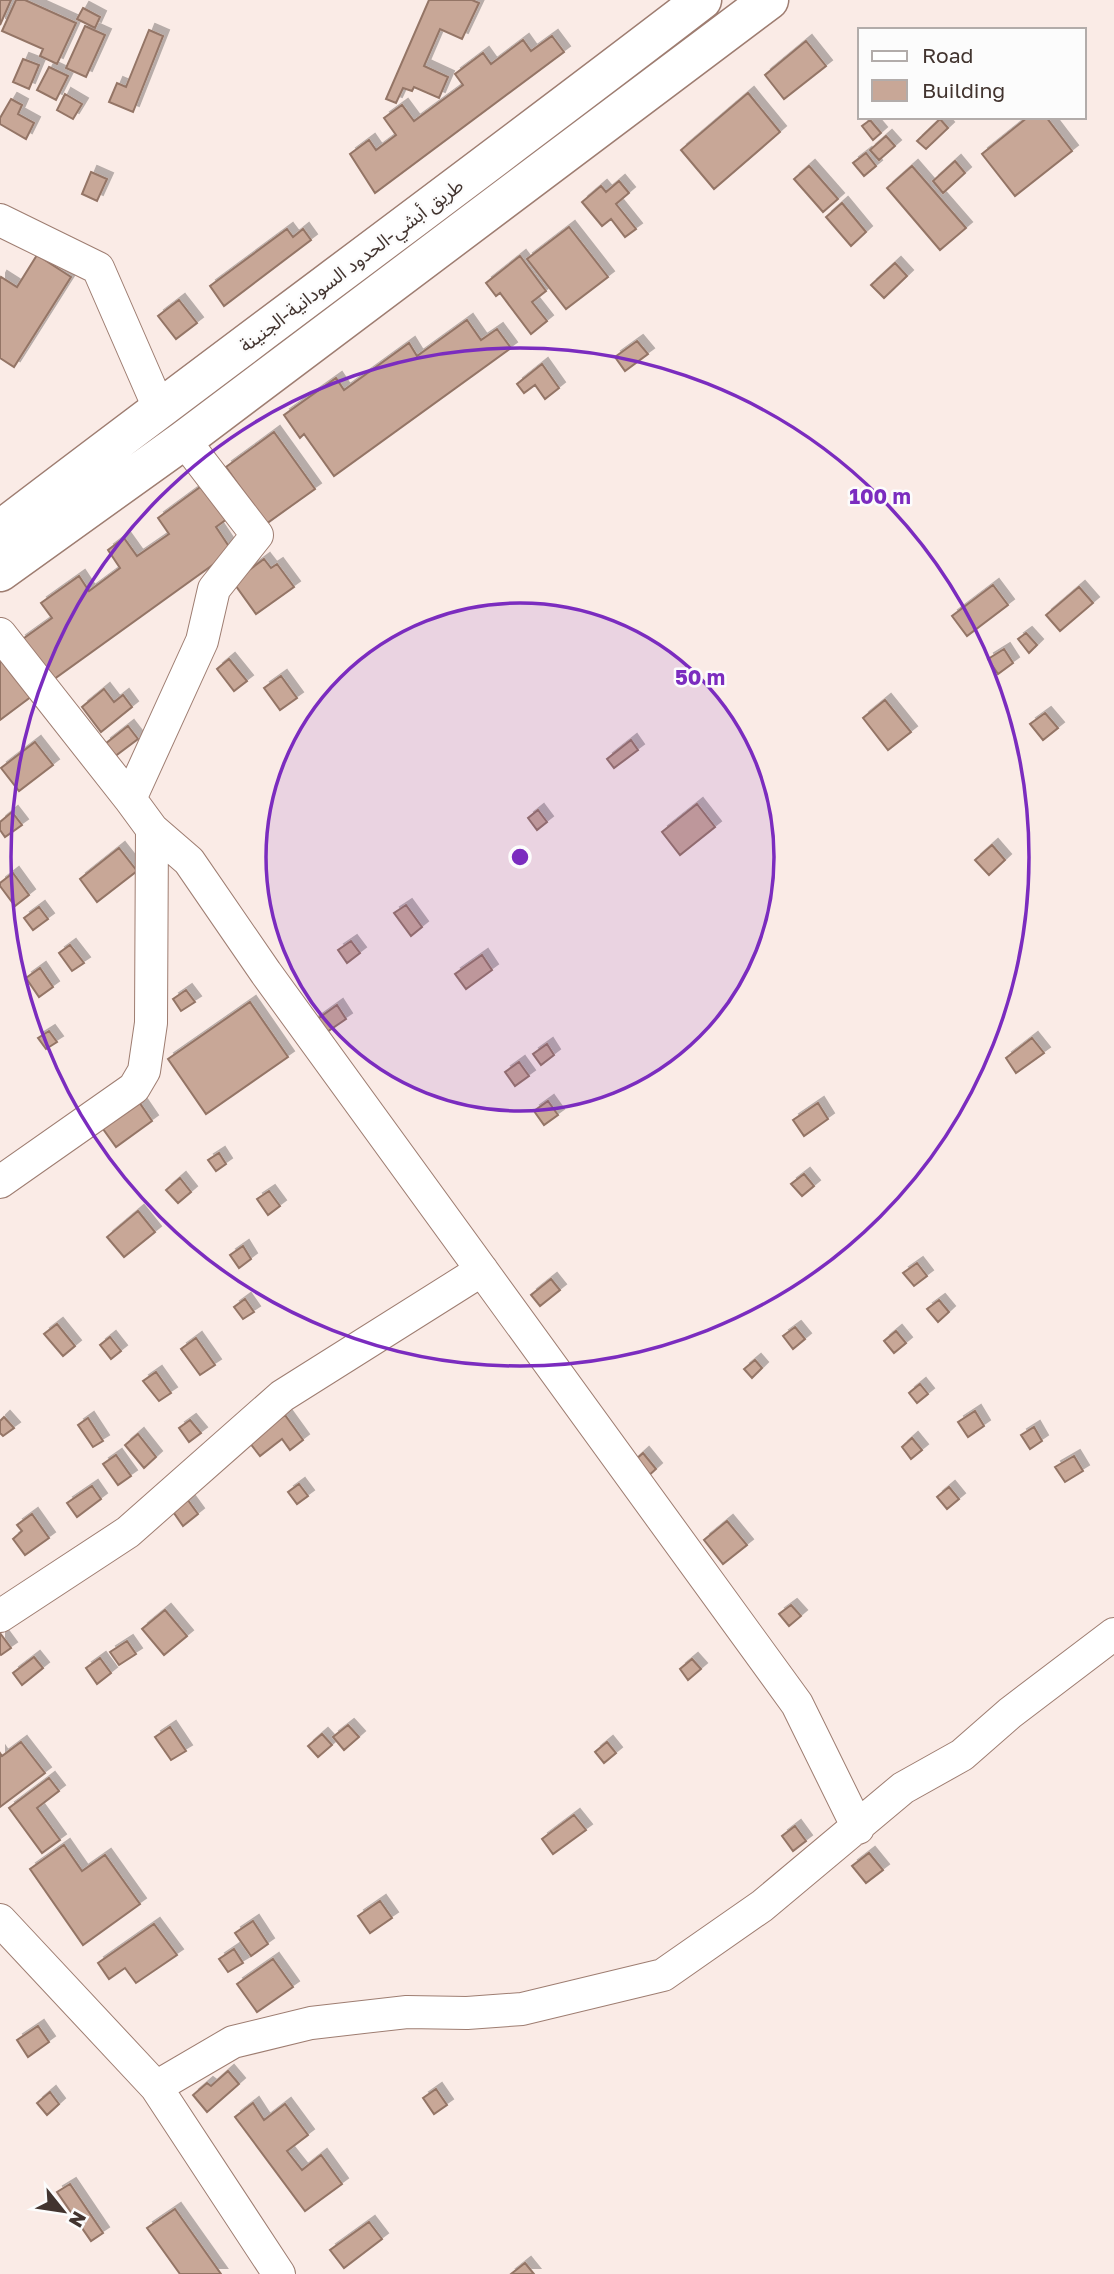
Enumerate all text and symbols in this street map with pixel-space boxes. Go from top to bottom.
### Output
legend [858,28,1086,119]
text: Road [922,42,973,68]
text: Building [922,77,1005,103]
street label: طريق أبشي-الحدود السودانية-الجنينة [234,173,470,360]
text: 100 m [849,483,911,509]
text: 50 m [675,664,725,690]
centre of rings [508,845,532,869]
north arrow [28,2176,98,2246]
text: N [65,2208,92,2232]

